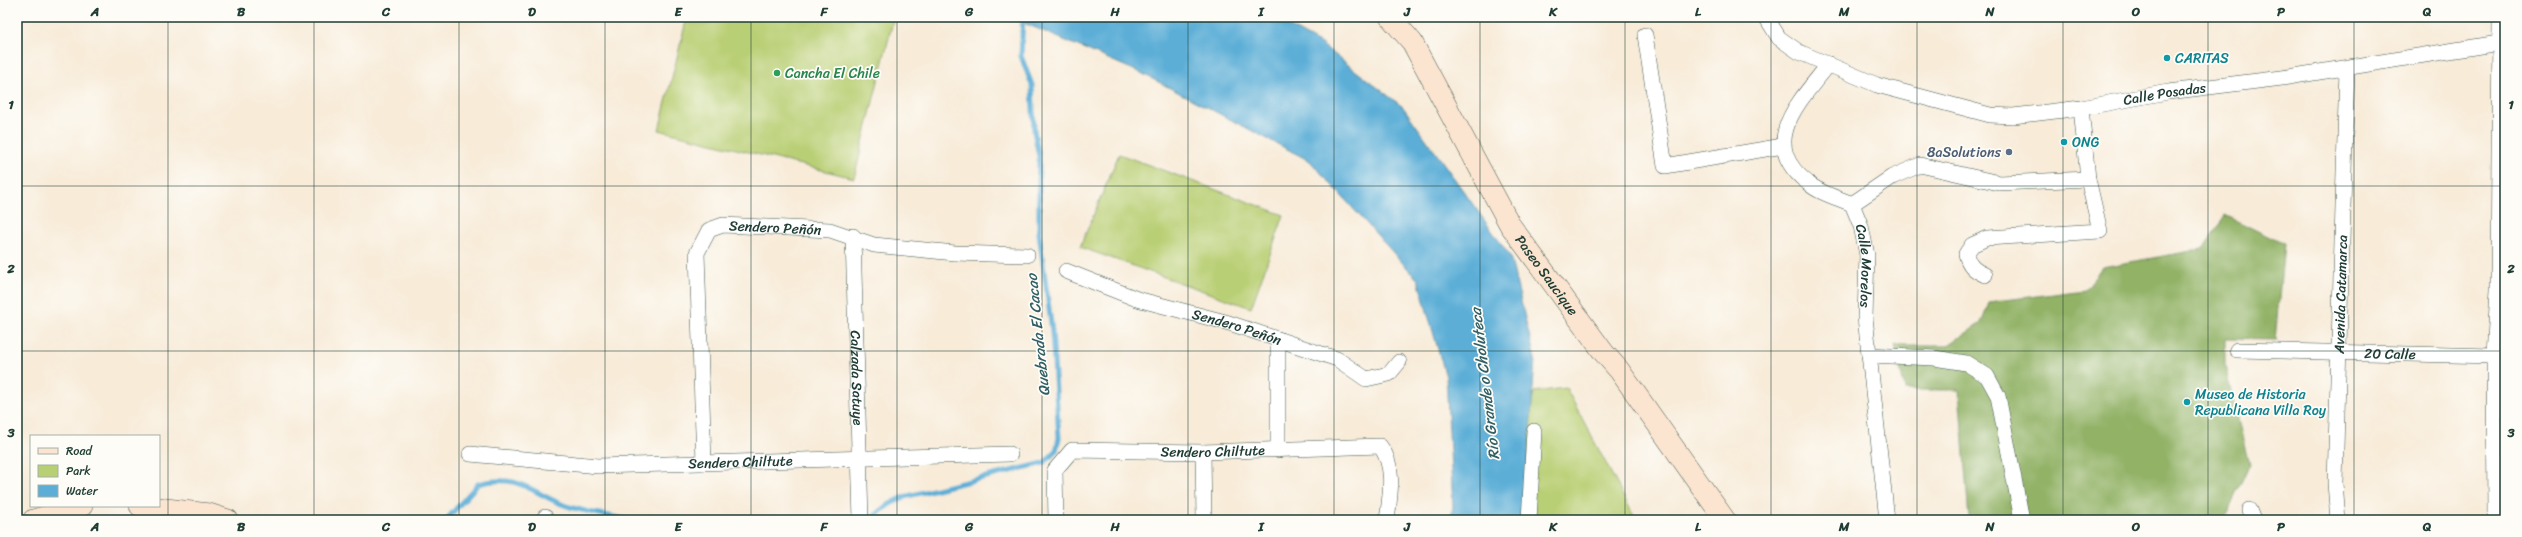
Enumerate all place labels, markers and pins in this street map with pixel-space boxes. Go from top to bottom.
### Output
place label: CARITAS [2175,46,2229,71]
marker: CARITAS [2162,53,2172,63]
place label: Cancha El Chile [785,61,880,86]
marker: Cancha El Chile [772,68,782,78]
place label: ONG [2072,130,2100,155]
marker: ONG [2059,137,2069,147]
place label: 8aSolutions [1927,140,2002,165]
marker: 8aSolutions [2004,147,2014,157]
place label: Museo de Historia Republicana Villa Roy [2195,382,2327,423]
marker: Museo de Historia Republicana Villa Roy [2182,397,2192,407]

